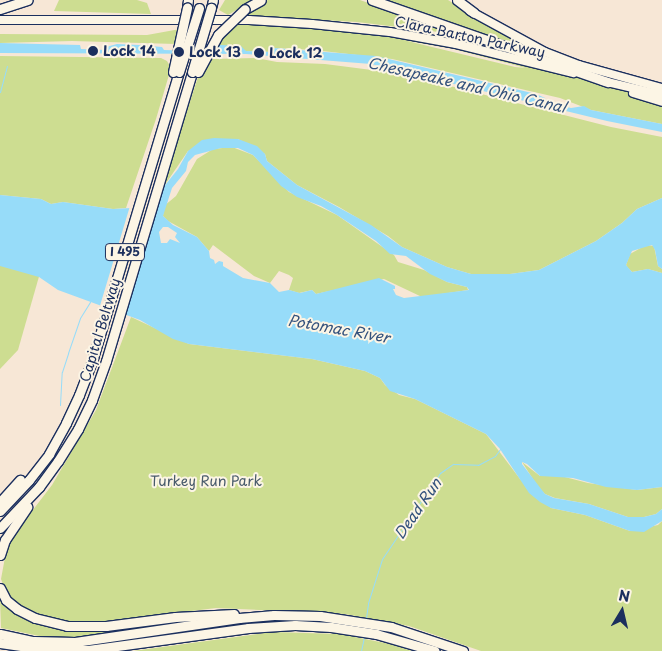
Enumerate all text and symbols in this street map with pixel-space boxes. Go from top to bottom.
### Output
street label: Clara Barton Parkway [393,13,547,61]
place label: Lock 14 [103,43,156,59]
place label: Lock 13 [189,44,242,60]
marker: Lock 14 [87,45,99,57]
place label: Lock 12 [269,45,323,61]
marker: Lock 13 [173,46,185,58]
marker: Lock 12 [253,47,265,59]
water label: Chesapeake and Ohio Canal [365,52,569,116]
road number: I 495 [104,242,146,262]
street label: Capital Beltway [76,276,124,384]
water label: Potomac River [287,310,391,346]
park label: Turkey Run Park [149,473,263,489]
water label: Dead Run [389,474,445,542]
text: N [617,584,632,607]
north arrow [597,586,647,636]

